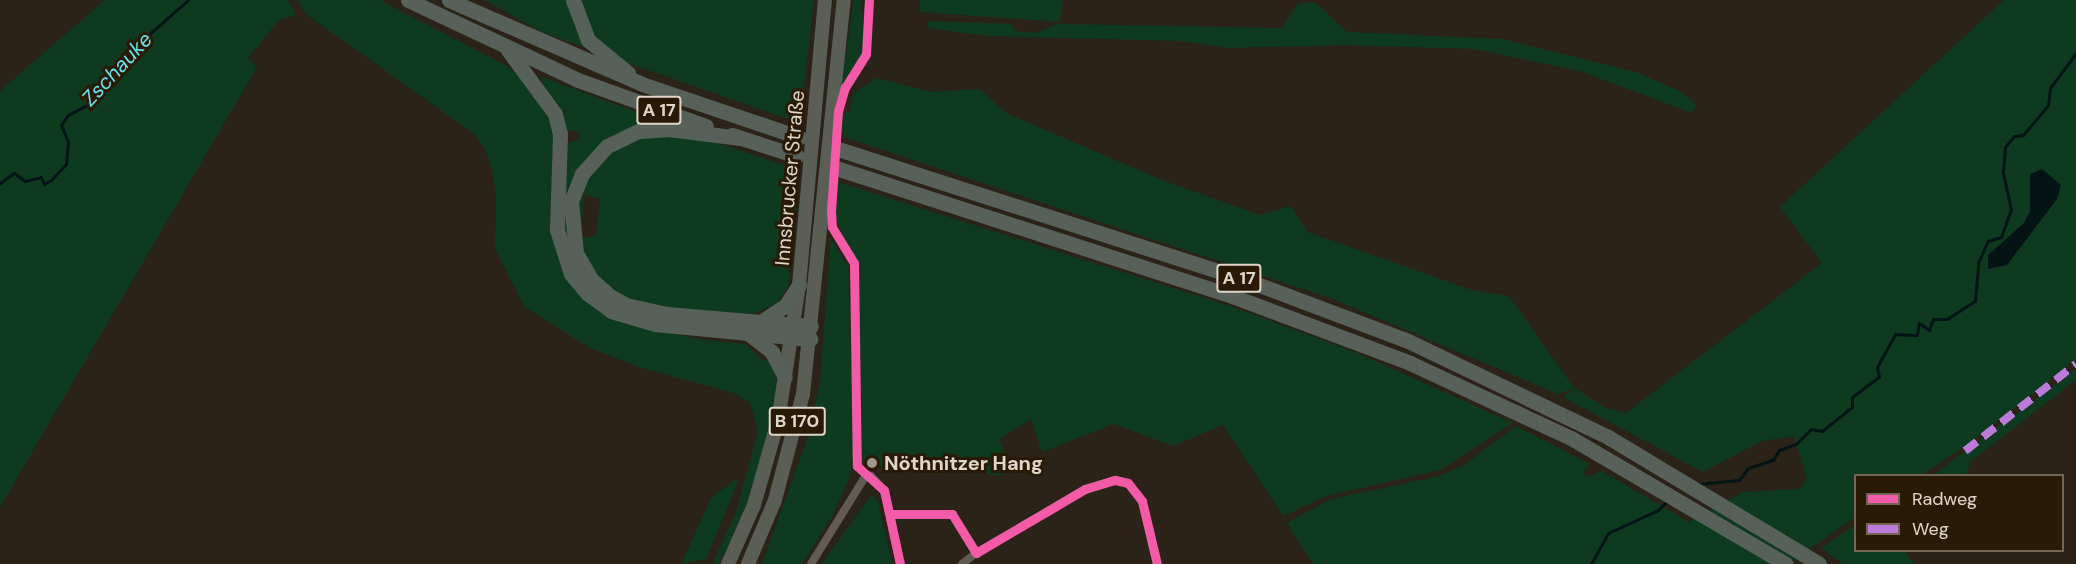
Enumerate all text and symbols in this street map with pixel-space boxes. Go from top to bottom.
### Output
water label: Zschauke [77,27,157,111]
street label: Innsbrucker Straße [770,89,810,267]
road number: A 17 [635,95,683,125]
road number: A 17 [1215,263,1263,293]
road number: B 170 [768,406,826,436]
place label: Nöthnitzer Hang [884,451,1043,475]
marker: Nöthnitzer Hang [865,456,879,470]
legend [1854,474,2064,552]
text: Radweg [1912,487,1977,511]
text: Weg [1912,517,1949,541]

